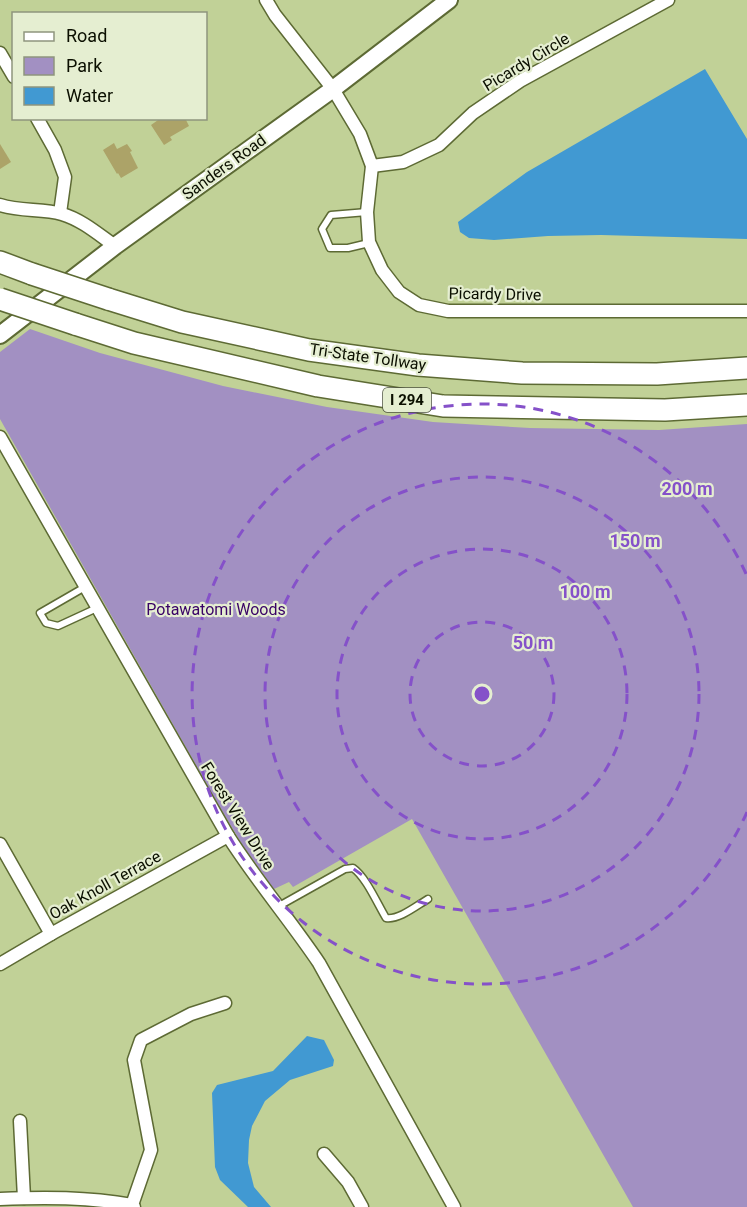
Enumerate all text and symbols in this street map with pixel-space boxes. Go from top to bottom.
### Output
legend [12,12,207,120]
text: Road [66,25,107,46]
street label: Picardy Circle [479,29,573,95]
text: Park [66,55,103,76]
text: Water [66,85,113,106]
street label: Sanders Road [178,130,270,204]
street label: Picardy Drive [448,284,542,304]
street label: Tri-State Tollway [309,339,428,375]
road number: I 294 [383,388,431,412]
text: 200 m [661,478,713,499]
text: 150 m [609,530,661,551]
text: 100 m [559,581,611,602]
park label: Potawatomi Woods [146,600,286,619]
text: 50 m [513,632,553,653]
centre of rings [472,684,492,704]
street label: Forest View Drive [197,759,279,873]
street label: Oak Knoll Terrace [46,847,164,923]

